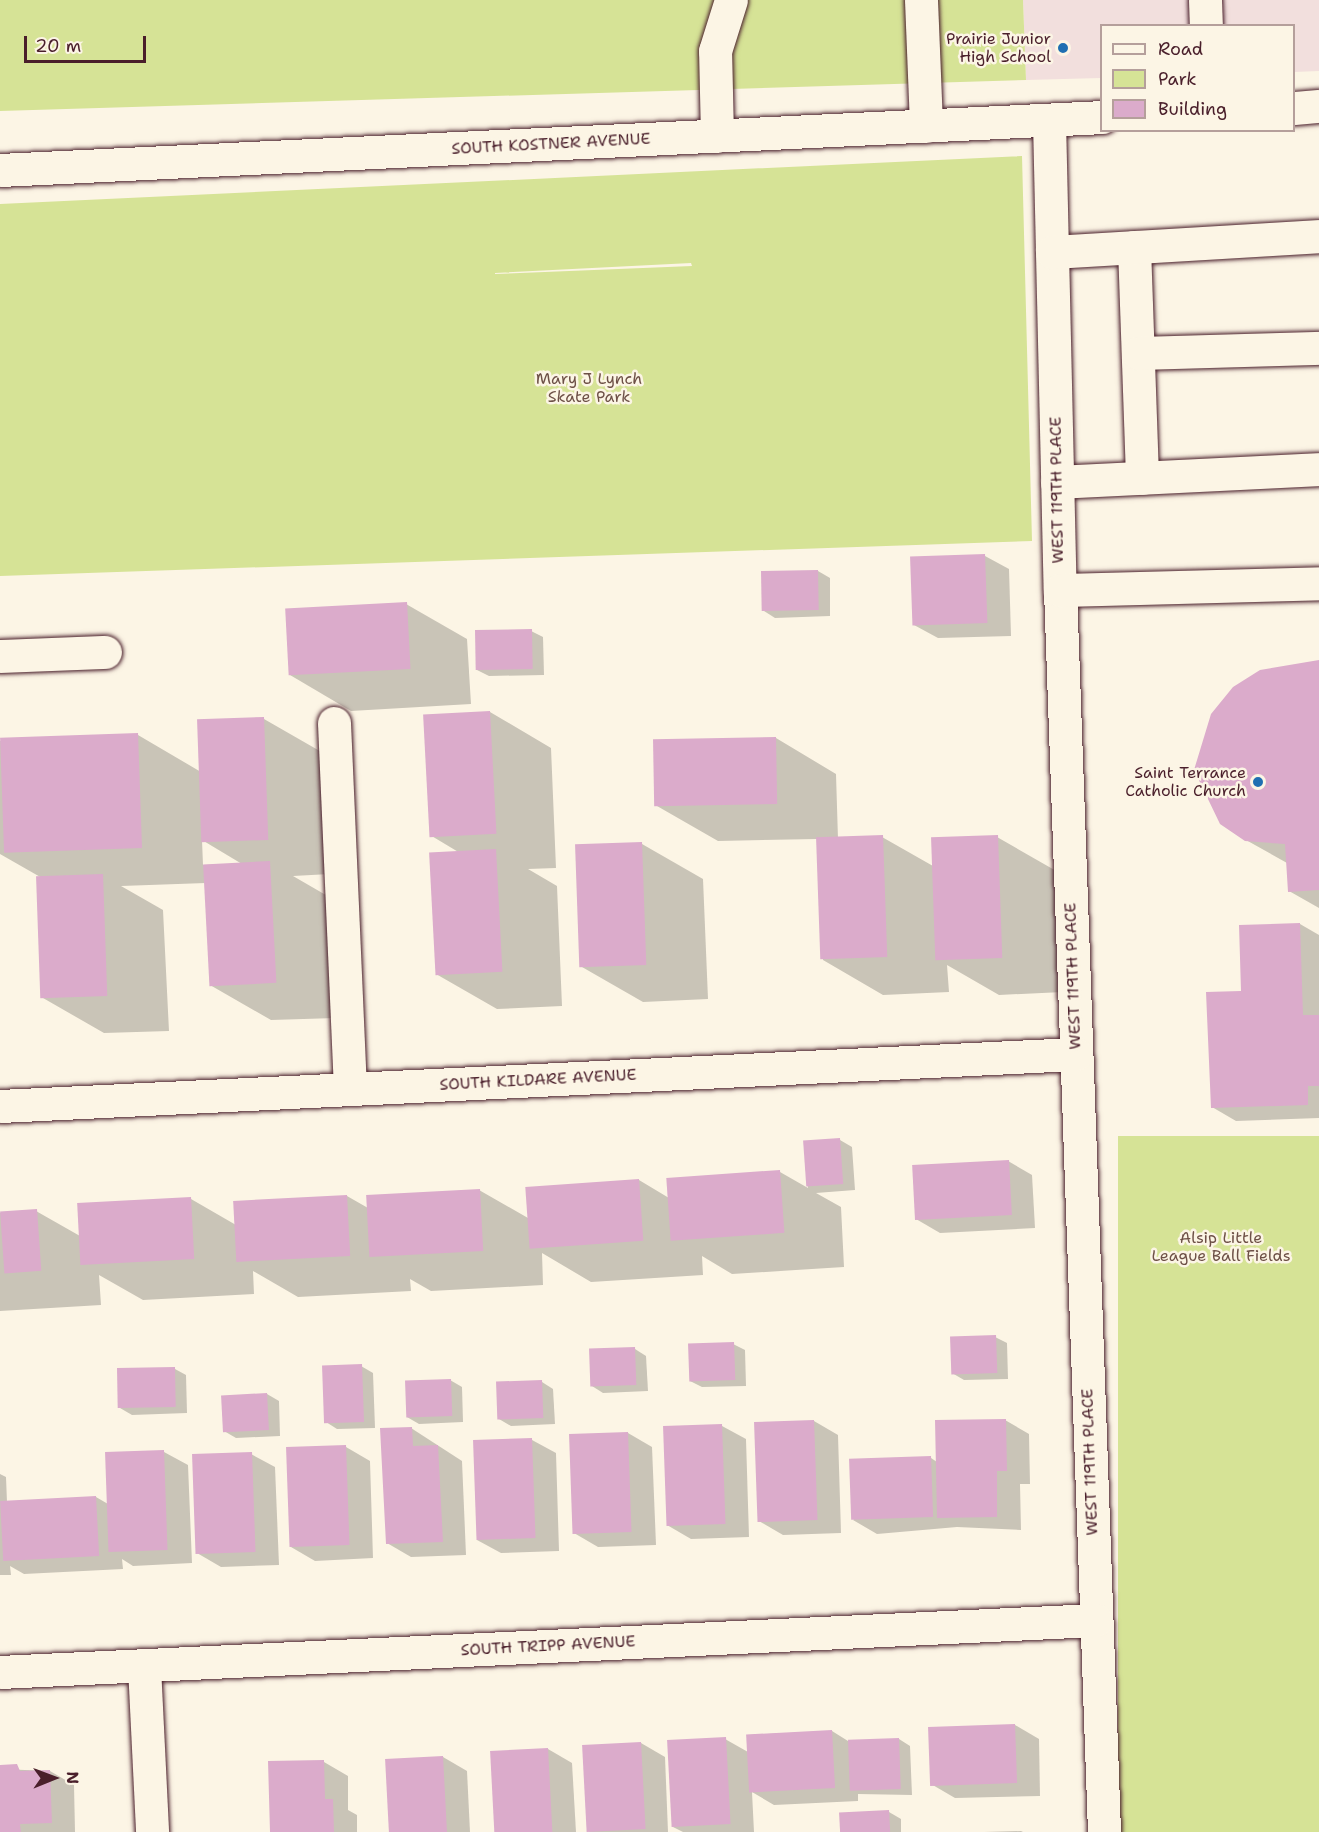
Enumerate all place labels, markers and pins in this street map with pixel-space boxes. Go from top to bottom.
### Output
place label: Prairie Junior High School [946,29,1051,67]
marker: Prairie Junior High School [1056,41,1070,55]
place label: Saint Terrance Catholic Church [1125,763,1246,801]
marker: Saint Terrance Catholic Church [1251,775,1265,789]

